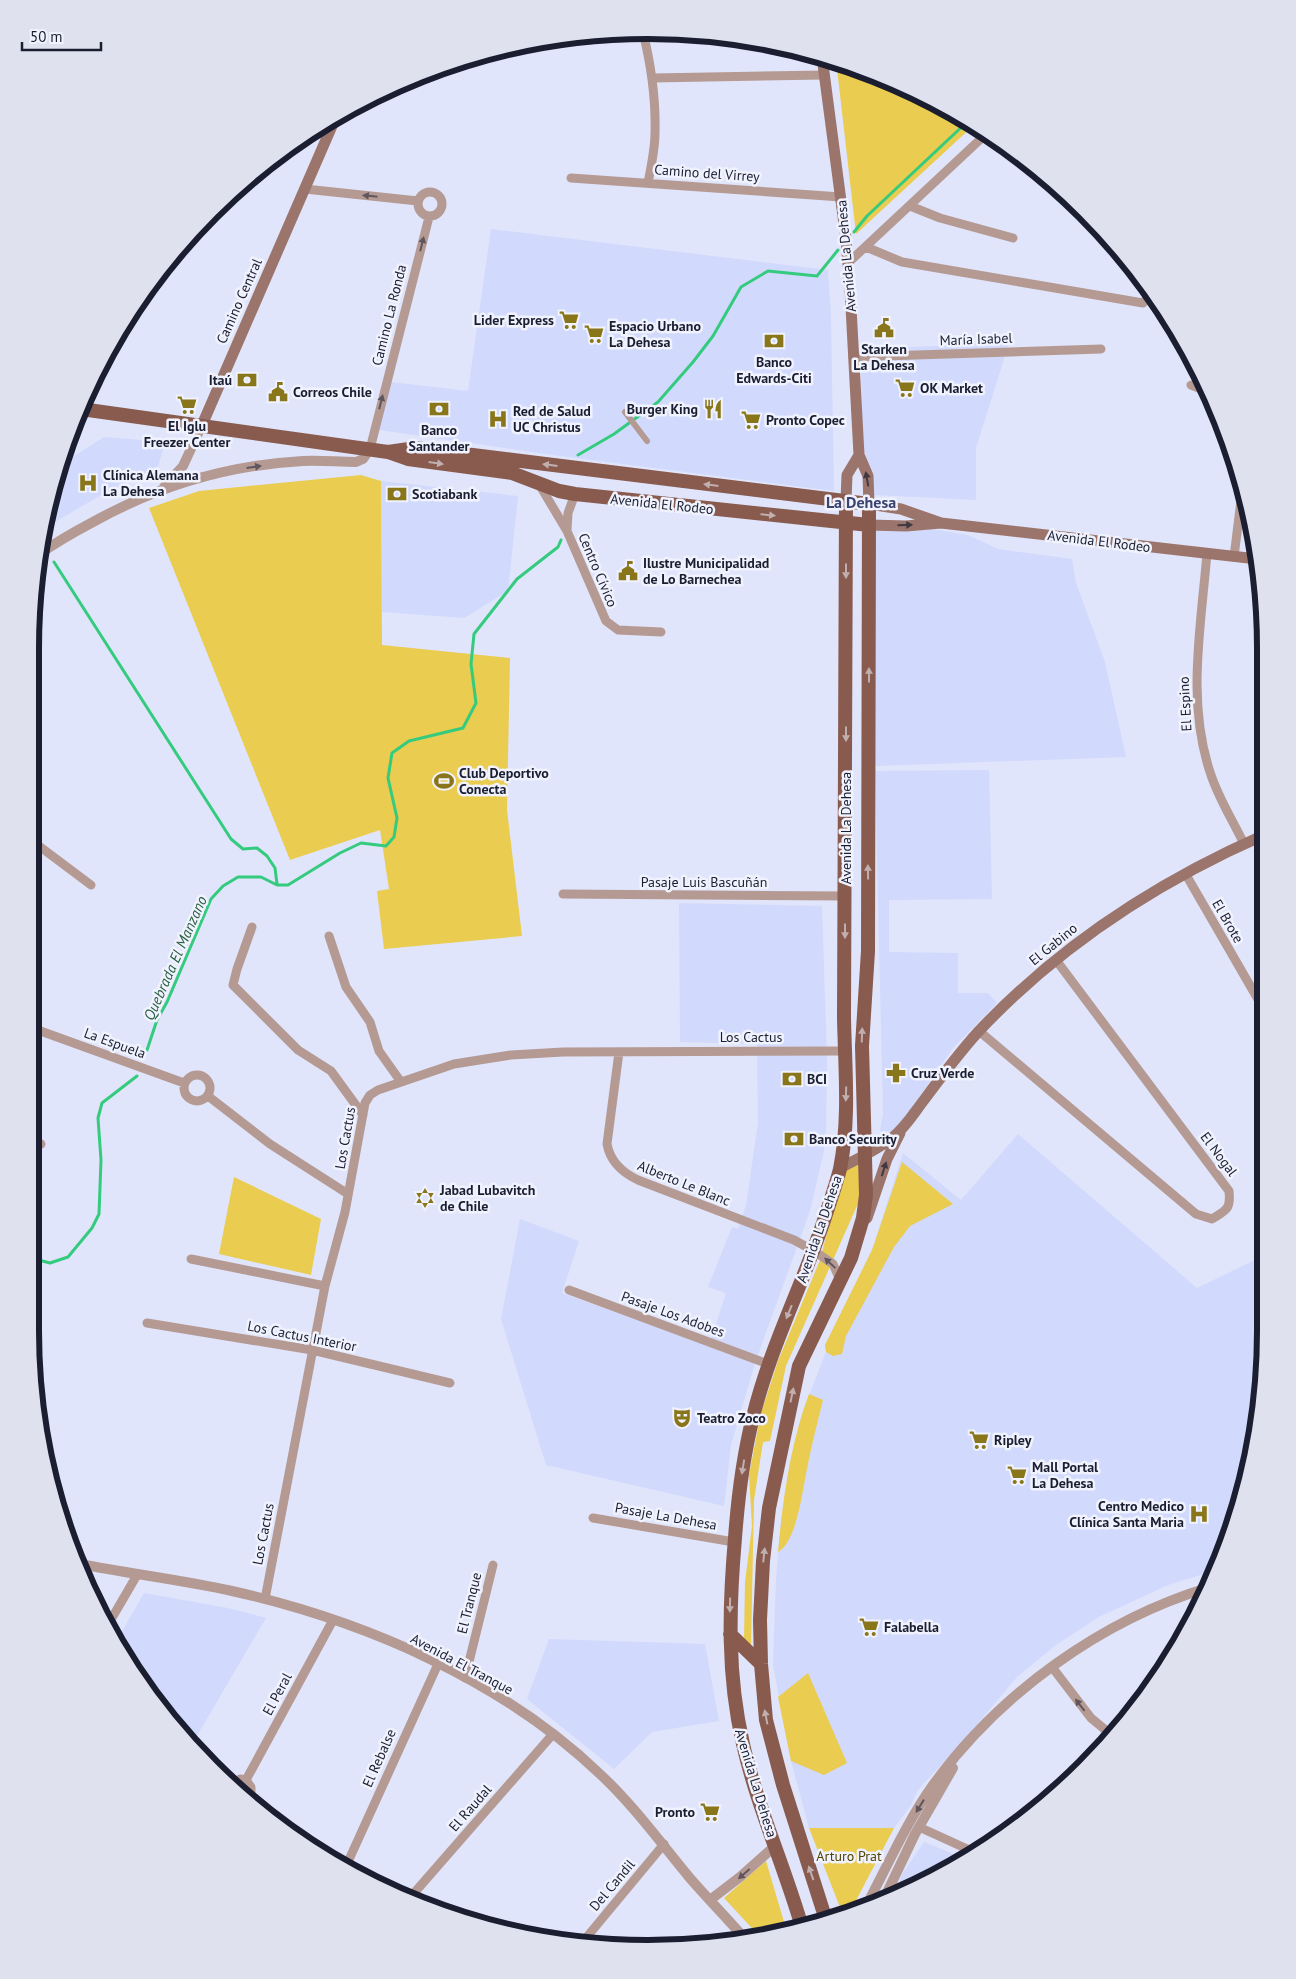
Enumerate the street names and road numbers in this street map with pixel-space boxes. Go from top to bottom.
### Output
street label: Camino del Virrey [654,160,761,186]
street label: Avenida La Dehesa [832,199,860,313]
street label: Camino Central [212,256,266,346]
street label: Camino La Ronda [368,262,410,367]
street label: María Isabel [939,329,1013,349]
street label: Avenida El Rodeo [610,490,714,518]
street label: Avenida El Rodeo [1047,526,1151,556]
street label: Centro Cívico [574,530,622,610]
street label: El Espino [1175,676,1195,732]
street label: Avenida La Dehesa [837,772,855,884]
street label: Pasaje Luis Bascuñán [641,873,767,891]
street label: El Brote [1208,896,1248,946]
street label: El Gabino [1025,919,1081,969]
street label: La Espuela [82,1024,148,1062]
street label: Los Cactus [720,1028,782,1046]
street label: Los Cactus [331,1105,359,1170]
street label: El Nogal [1197,1128,1241,1180]
street label: Alberto Le Blanc [635,1156,733,1210]
street label: Avenida La Dehesa [792,1173,846,1285]
street label: Pasaje Los Adobes [619,1287,727,1341]
street label: Los Cactus Interior [246,1317,358,1355]
street label: Pasaje La Dehesa [614,1498,718,1534]
street label: Los Cactus [248,1501,278,1567]
street label: El Tranque [453,1570,485,1636]
street label: Avenida El Tranque [408,1629,516,1699]
street label: El Peral [258,1670,296,1718]
street label: El Rebalse [358,1726,400,1790]
street label: Avenida La Dehesa [731,1727,781,1839]
street label: El Raudal [445,1781,495,1835]
street label: Del Candil [585,1856,639,1914]

